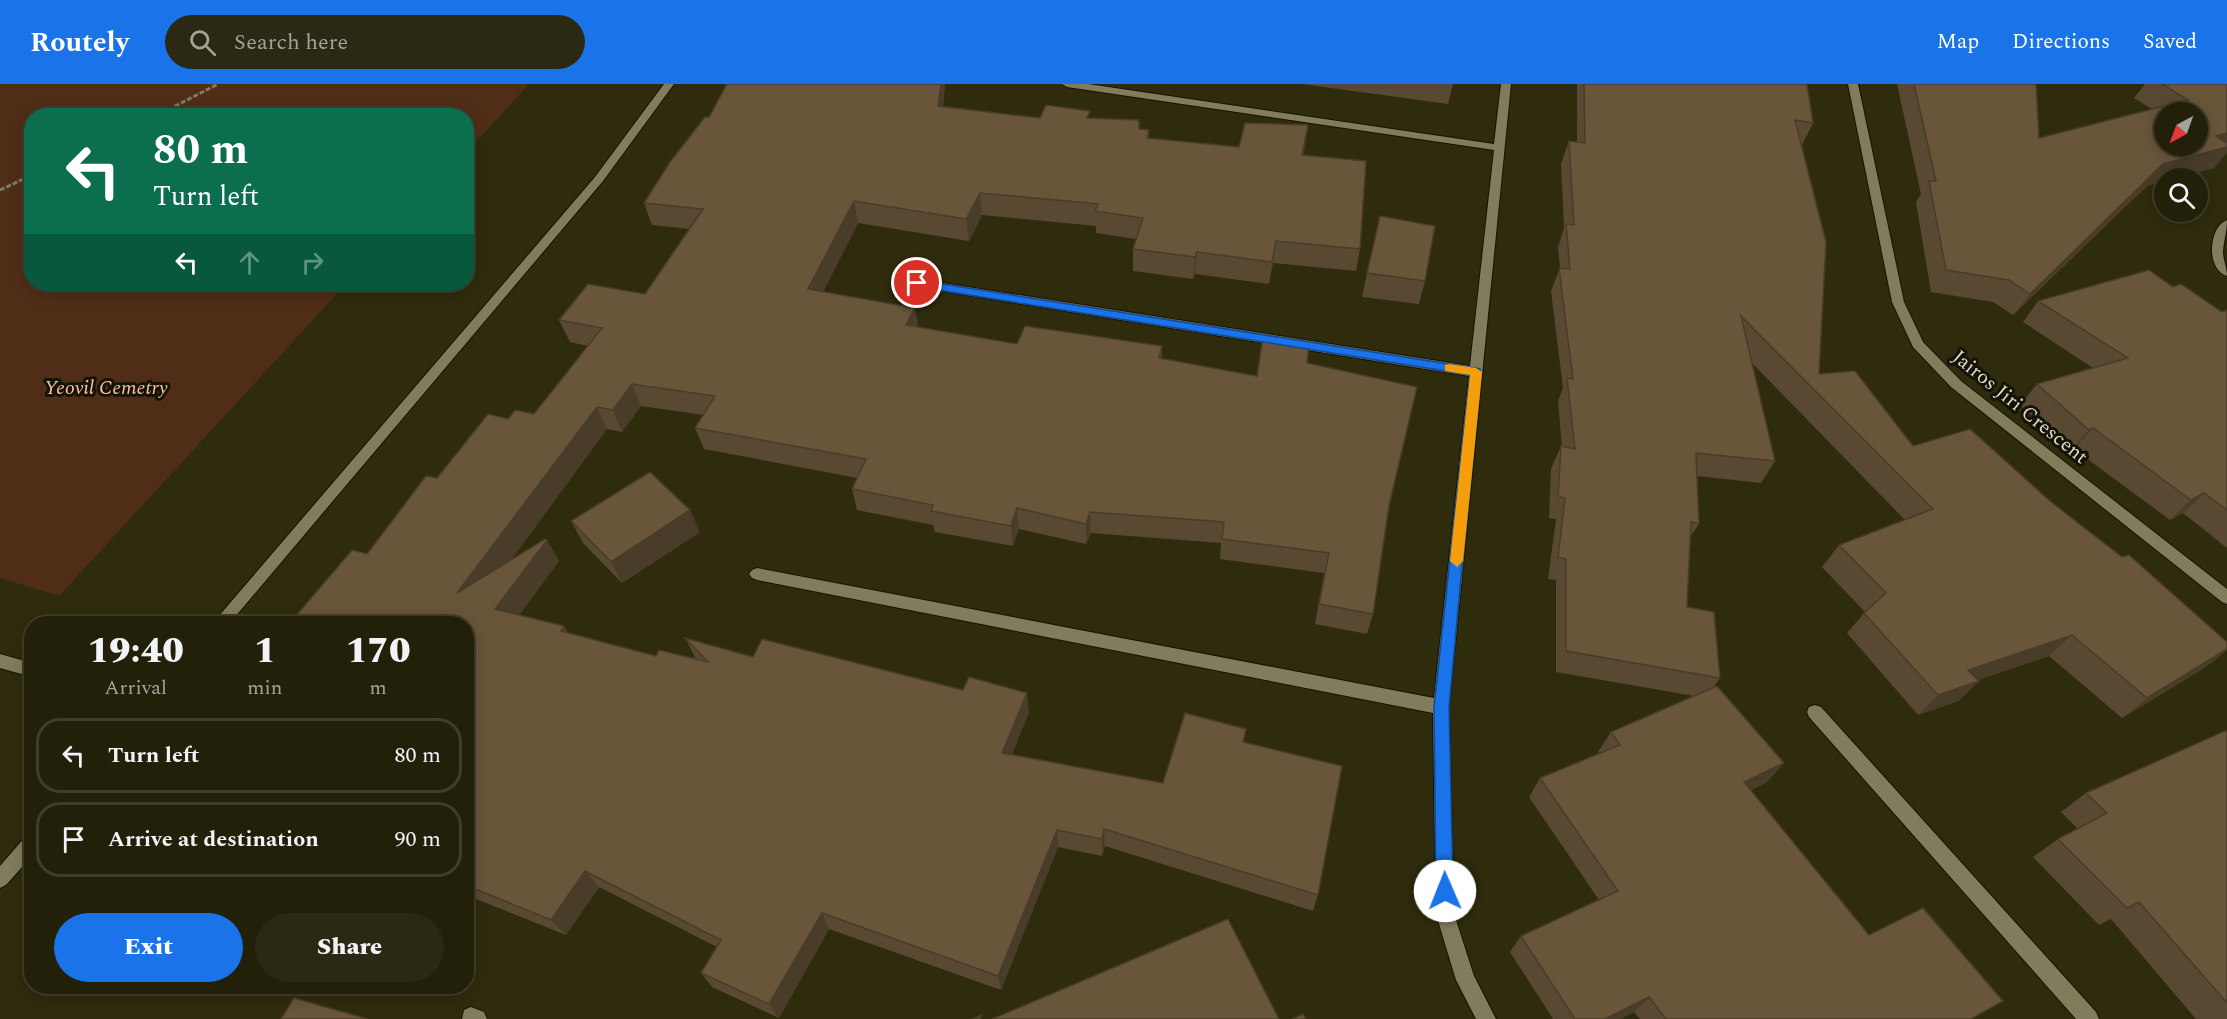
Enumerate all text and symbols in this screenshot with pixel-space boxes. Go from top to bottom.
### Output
search box [165,15,585,69]
text: Routely [30,21,129,64]
icon: search [186,26,219,59]
text: Search here [234,26,348,59]
text: Map [1937,26,1979,58]
text: Directions [2012,26,2110,58]
text: Saved [2143,26,2197,58]
north arrow [2154,102,2208,156]
map controls [2154,102,2208,222]
text: 80 m [153,119,248,182]
icon: left [54,132,132,210]
button: search [2154,168,2208,222]
text: Turn left [153,176,259,218]
icon: left [170,246,203,279]
icon: ahead [233,246,266,279]
icon: right [296,246,329,279]
pin [891,257,942,308]
icon: arrive [900,266,933,299]
street label: Jairos Jiri Crescent [1945,343,2095,471]
park label: Yeovil Cemetry [44,373,168,403]
text: 19:40 [87,624,184,679]
text: 1 [254,624,276,679]
text: 170 [346,624,411,679]
text: Arrival [105,673,167,703]
text: min [247,673,282,703]
text: m [370,673,387,703]
icon: left [57,739,90,772]
text: Turn left [108,739,200,772]
text: 80 m [395,739,441,772]
icon: arrive [57,823,90,856]
text: Arrive at destination [108,823,319,856]
text: 90 m [395,823,441,856]
position arrow [1413,859,1477,923]
button: Exit [54,913,243,982]
button: Share [255,913,444,982]

